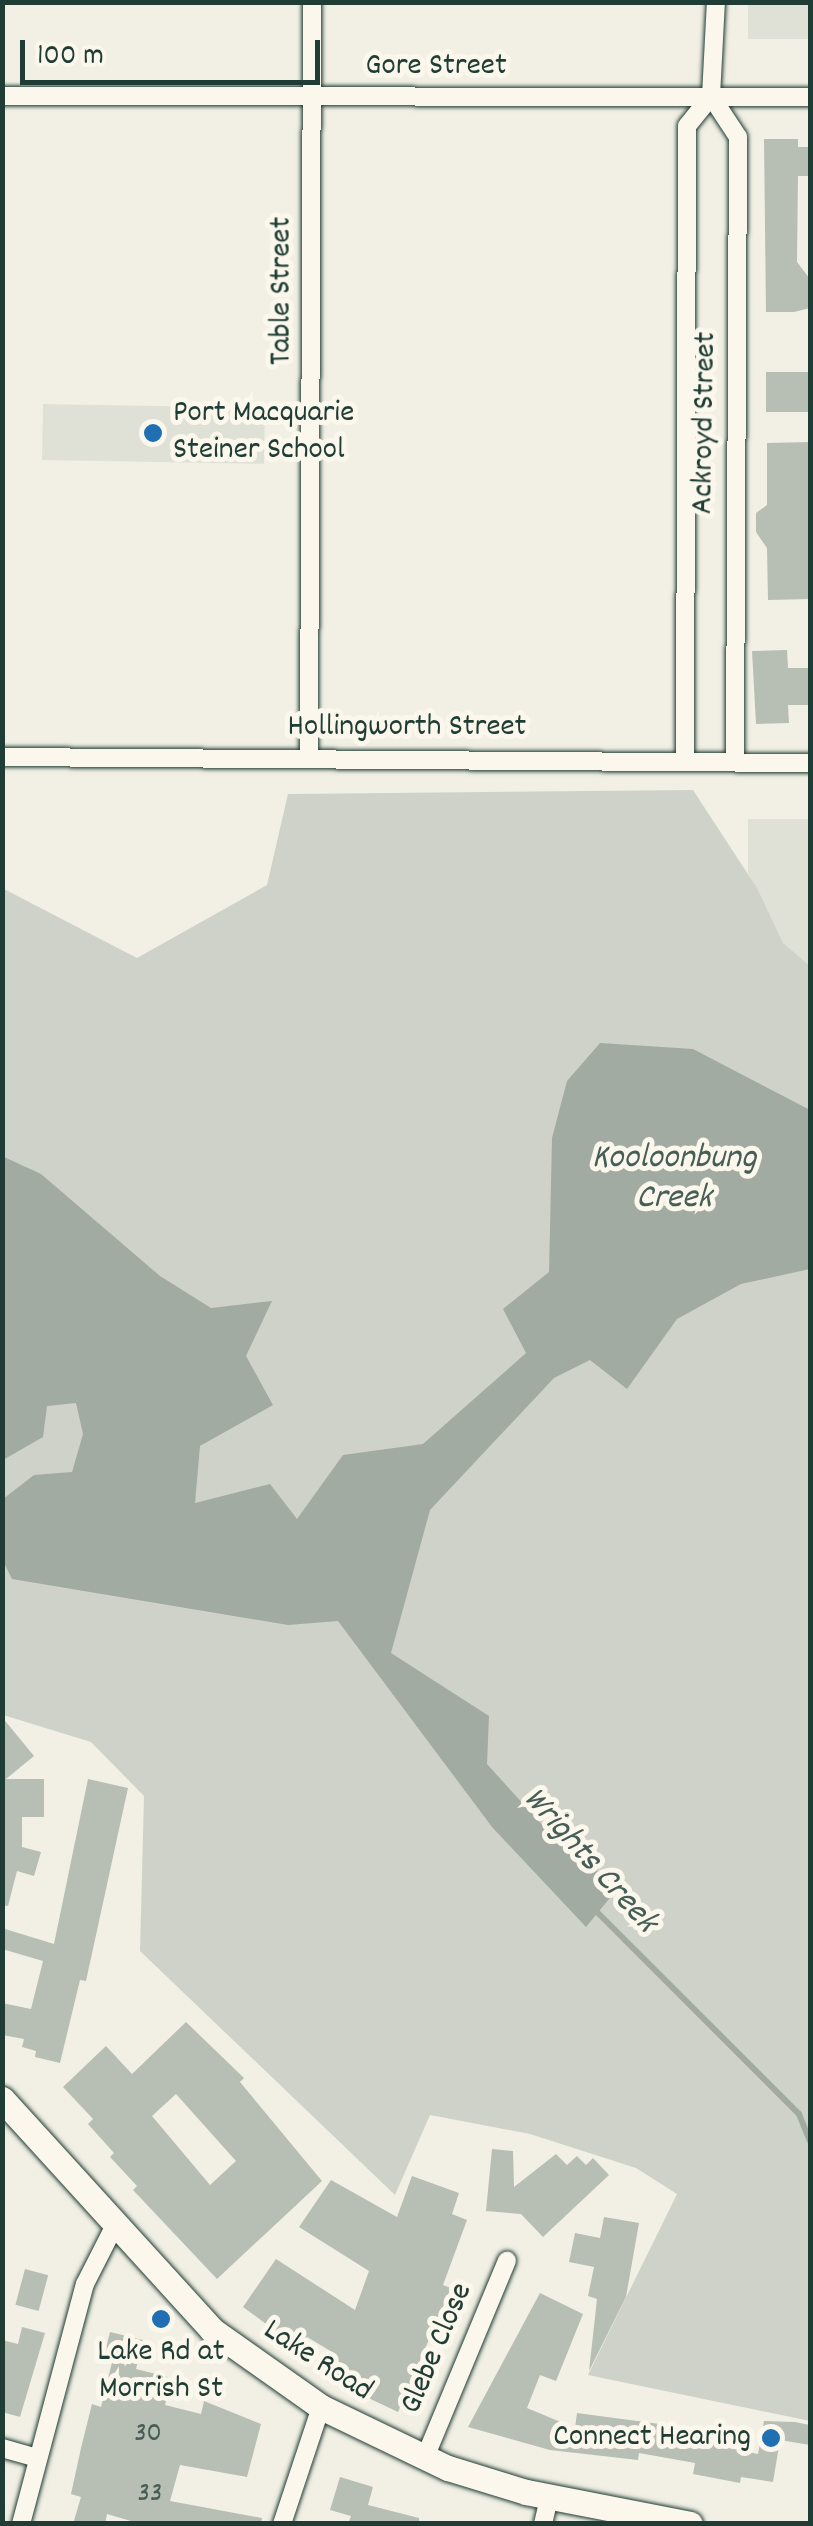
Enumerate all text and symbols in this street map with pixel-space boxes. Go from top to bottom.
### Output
scale bar [25,20,325,82]
text: 100 m [37,36,104,79]
street label: Gore Street [365,48,507,86]
street label: Table Street [264,217,302,365]
street label: Ackroyd Street [685,331,727,515]
place label: Port Macquarie Steiner School [173,396,354,471]
marker: Port Macquarie Steiner School [142,422,164,444]
street label: Hollingworth Street [288,709,526,747]
water label: Kooloonbung Creek [592,1138,756,1220]
water label: Wrights Creek [513,1779,665,1943]
street label: Glebe Close [393,2278,483,2420]
marker: Lake Rd at Morrish St [150,2308,172,2330]
street label: Lake Road [255,2313,379,2411]
place label: Lake Rd at Morrish St [97,2335,225,2410]
house number: 30 [134,2418,162,2452]
place label: Connect Hearing [553,2419,751,2457]
marker: Connect Hearing [760,2427,782,2449]
house number: 33 [138,2478,162,2512]

